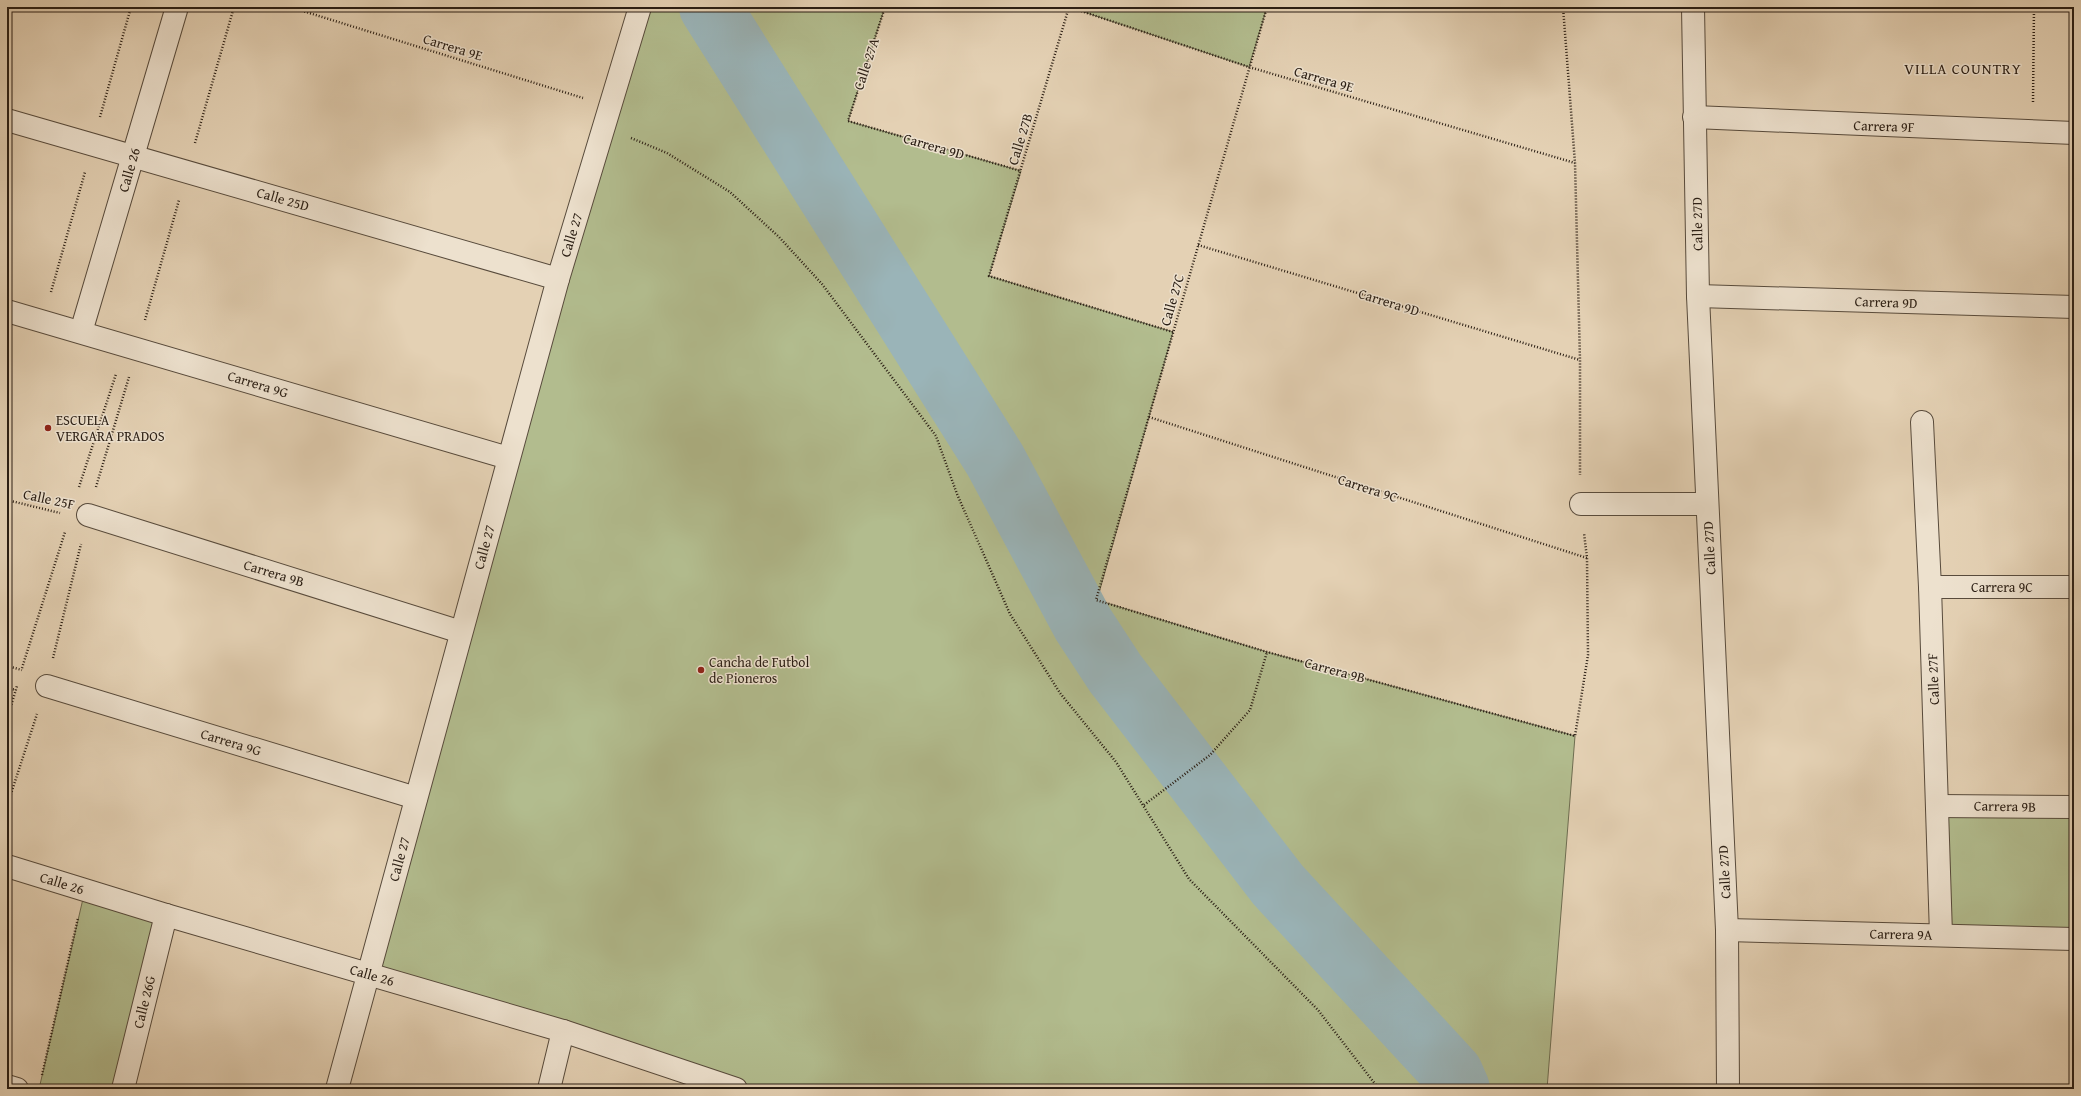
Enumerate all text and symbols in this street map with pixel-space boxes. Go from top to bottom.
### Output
street label: Carrera 9E [421,28,485,66]
street label: Calle 27A [848,35,884,93]
district label: VILLA COUNTRY [1904,58,2022,79]
street label: Carrera 9E [1292,61,1356,97]
street label: Calle 27B [1003,111,1037,167]
street label: Carrera 9F [1853,115,1915,137]
street label: Carrera 9D [901,128,967,164]
street label: Calle 26 [113,145,145,194]
street label: Calle 25D [254,182,312,216]
street label: Calle 27D [1687,197,1707,251]
street label: Calle 27 [555,210,587,260]
street label: Calle 27C [1155,271,1189,328]
street label: Carrera 9D [1356,283,1422,321]
street label: Carrera 9D [1854,291,1918,313]
street label: Carrera 9G [225,365,291,403]
place label: ESCUELA VERGARA PRADOS [56,410,165,446]
marker: ESCUELA VERGARA PRADOS [43,423,53,433]
street label: Carrera 9C [1336,469,1401,507]
street label: Calle 25F [21,484,77,514]
street label: Calle 27D [1698,521,1720,575]
street label: Calle 27 [468,522,500,571]
street label: Carrera 9B [241,554,307,592]
street label: Carrera 9C [1971,577,2033,597]
place label: Cancha de Futbol de Pioneros [709,652,810,688]
street label: Carrera 9B [1302,652,1368,688]
street label: Calle 27F [1922,652,1944,705]
marker: Cancha de Futbol de Pioneros [696,665,706,675]
street label: Carrera 9G [198,723,264,761]
street label: Carrera 9B [1974,795,2036,817]
street label: Calle 27 [383,834,415,883]
street label: Calle 27D [1713,845,1735,899]
street label: Calle 26 [37,867,87,899]
street label: Carrera 9A [1869,923,1933,945]
street label: Calle 26 [348,959,397,991]
street label: Calle 26G [128,974,160,1030]

